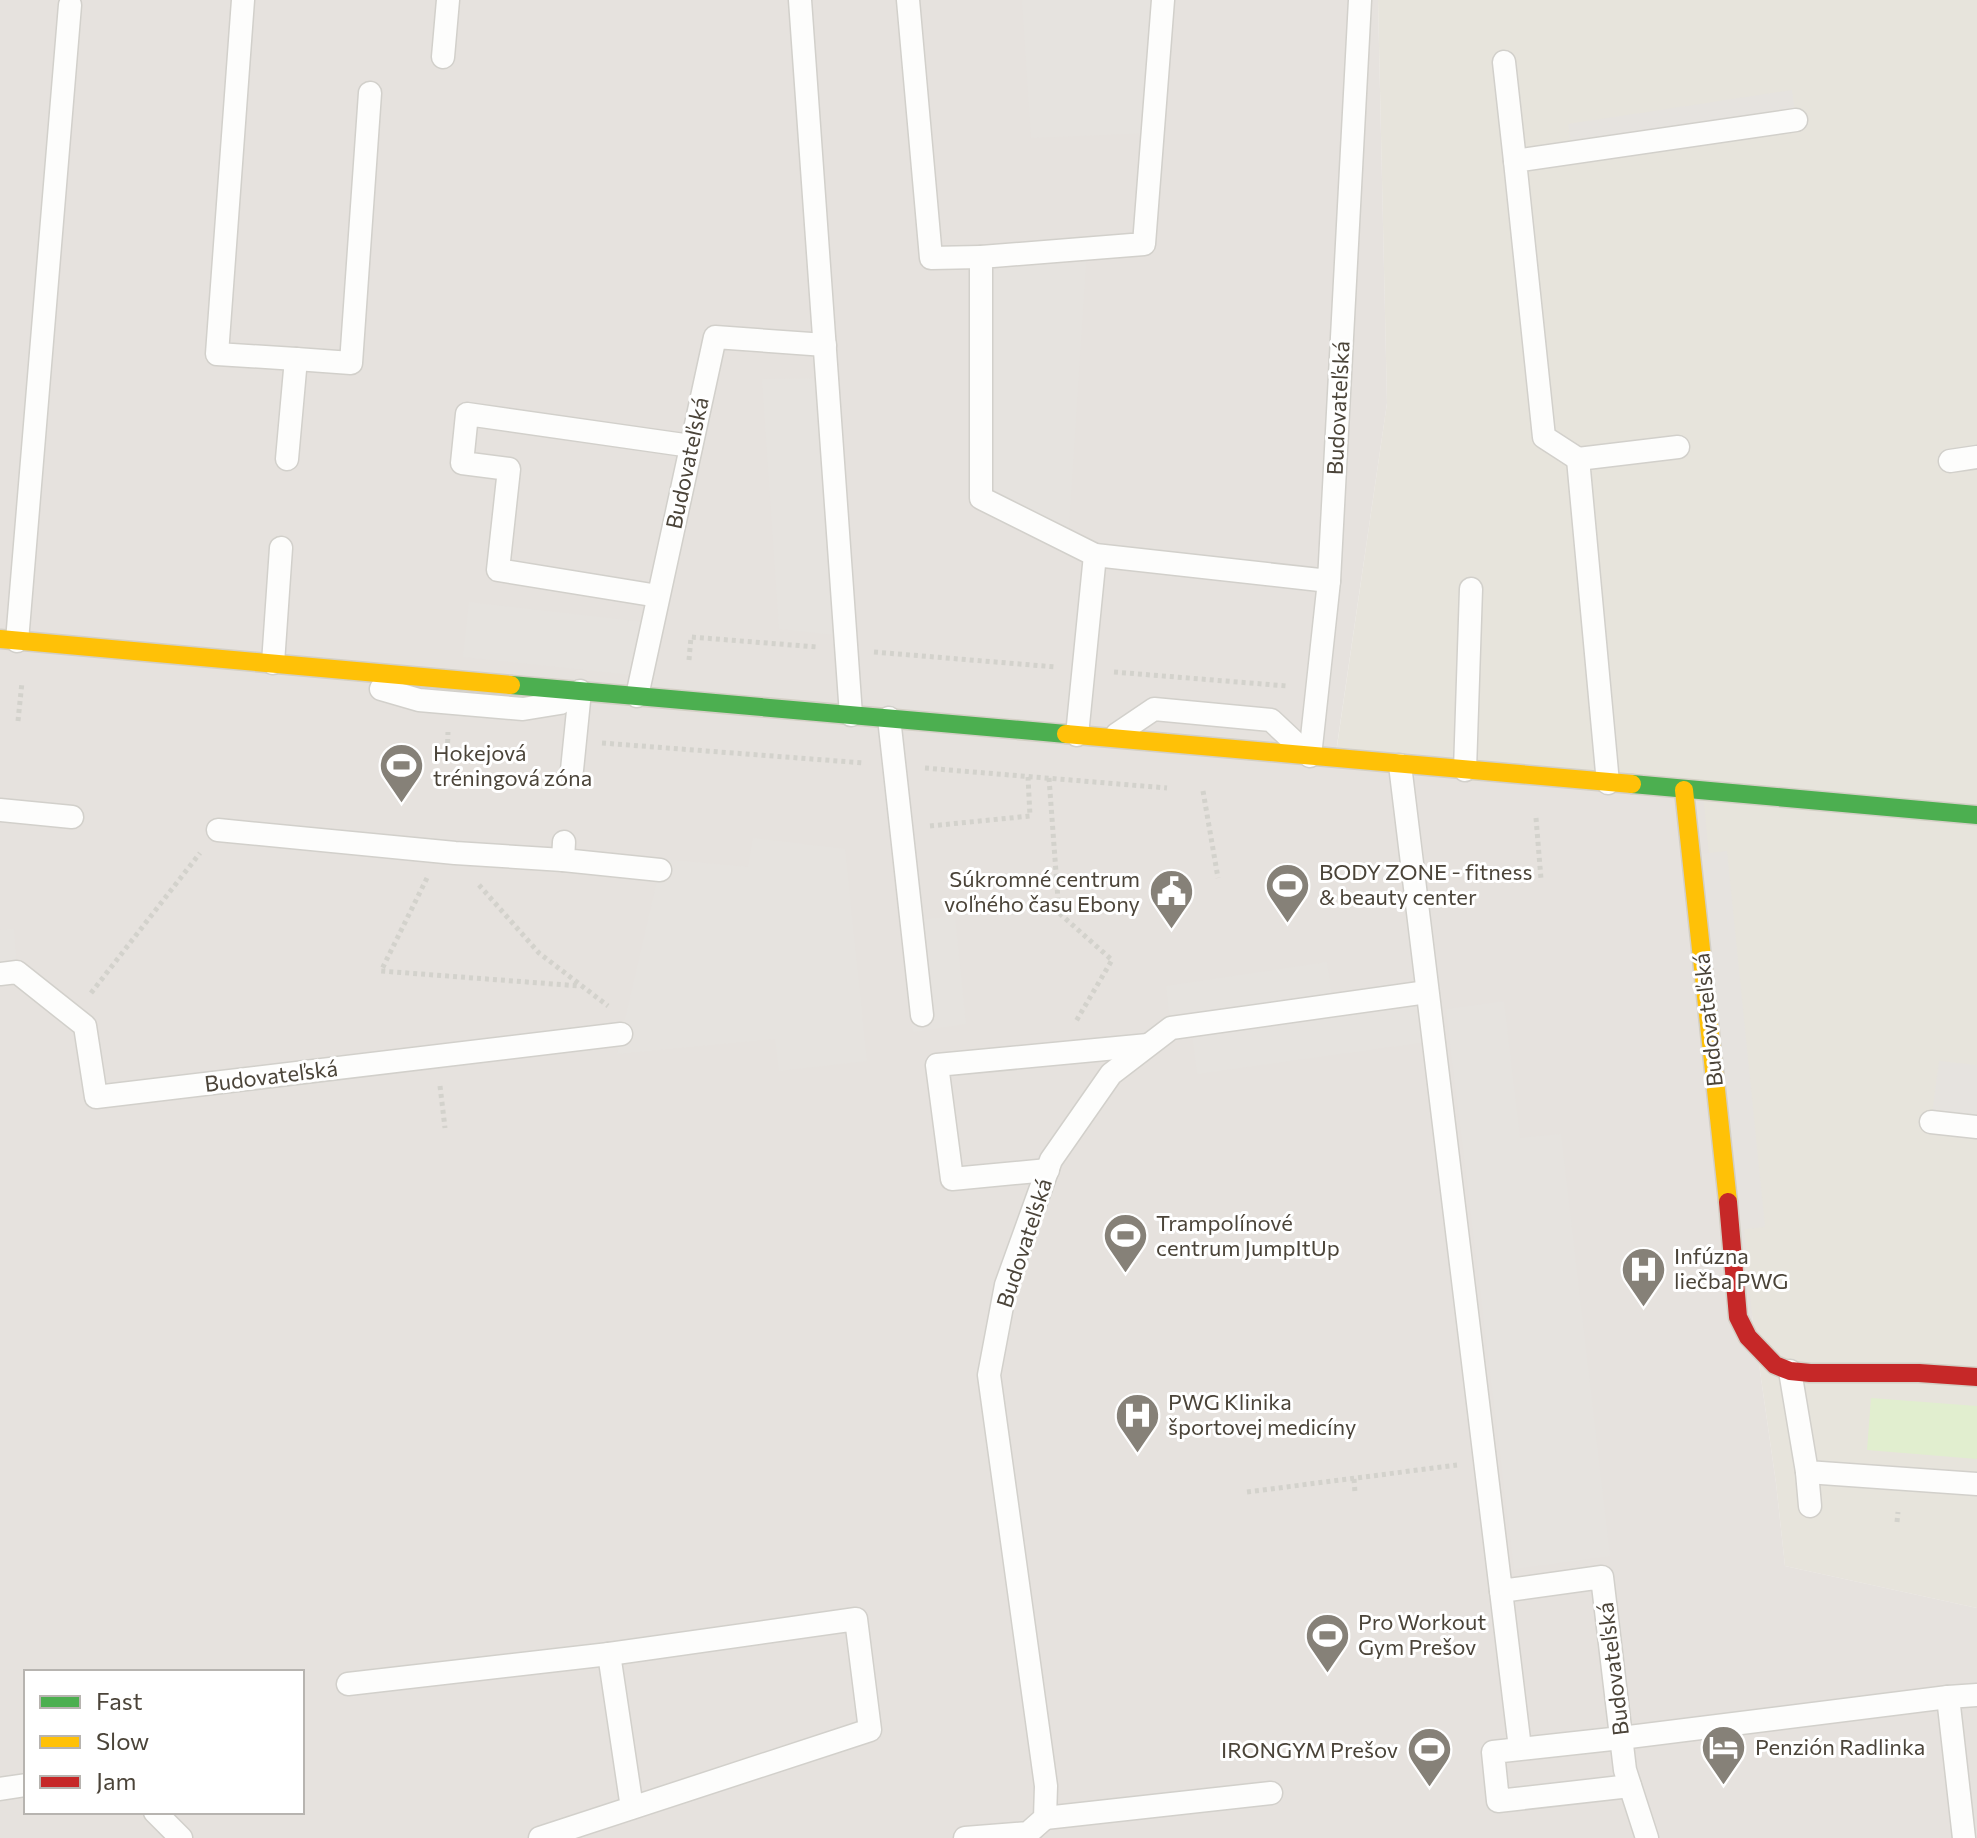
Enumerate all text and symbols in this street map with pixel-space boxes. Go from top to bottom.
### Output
street label: Budovateľská [1321,340,1354,476]
street label: Budovateľská [659,394,714,531]
place label: Hokejová tréningová zóna [433,739,592,791]
sports icon: Hokejová tréningová zóna [378,742,426,805]
place label: BODY ZONE - fitness & beauty center [1319,858,1532,910]
sports icon: BODY ZONE - fitness & beauty center [1264,861,1312,924]
place label: Súkromné centrum voľného času Ebony [944,865,1140,917]
public building icon: Súkromné centrum voľného času Ebony [1147,868,1195,931]
street label: Budovateľská [1687,952,1728,1088]
street label: Budovateľská [203,1054,339,1097]
street label: Budovateľská [990,1175,1057,1311]
place label: Trampolínové centrum JumpItUp [1156,1209,1340,1261]
sports icon: Trampolínové centrum JumpItUp [1101,1212,1149,1275]
place label: Infúzna liečba PWG [1674,1242,1788,1294]
hospital icon: Infúzna liečba PWG [1619,1245,1667,1308]
place label: PWG Klinika športovej medicíny [1168,1388,1356,1440]
hospital icon: PWG Klinika športovej medicíny [1113,1391,1161,1454]
street label: Budovateľská [1591,1601,1634,1737]
place label: Pro Workout Gym Prešov [1358,1608,1486,1660]
sports icon: Pro Workout Gym Prešov [1303,1611,1351,1674]
legend [24,1670,304,1814]
text: Fast [96,1686,143,1715]
hotel icon: Penzión Radlinka [1700,1723,1748,1786]
text: Slow [96,1726,149,1755]
sports icon: IRONGYM Prešov [1405,1726,1453,1789]
place label: Penzión Radlinka [1755,1733,1925,1760]
place label: IRONGYM Prešov [1221,1736,1398,1763]
text: Jam [96,1766,136,1795]

